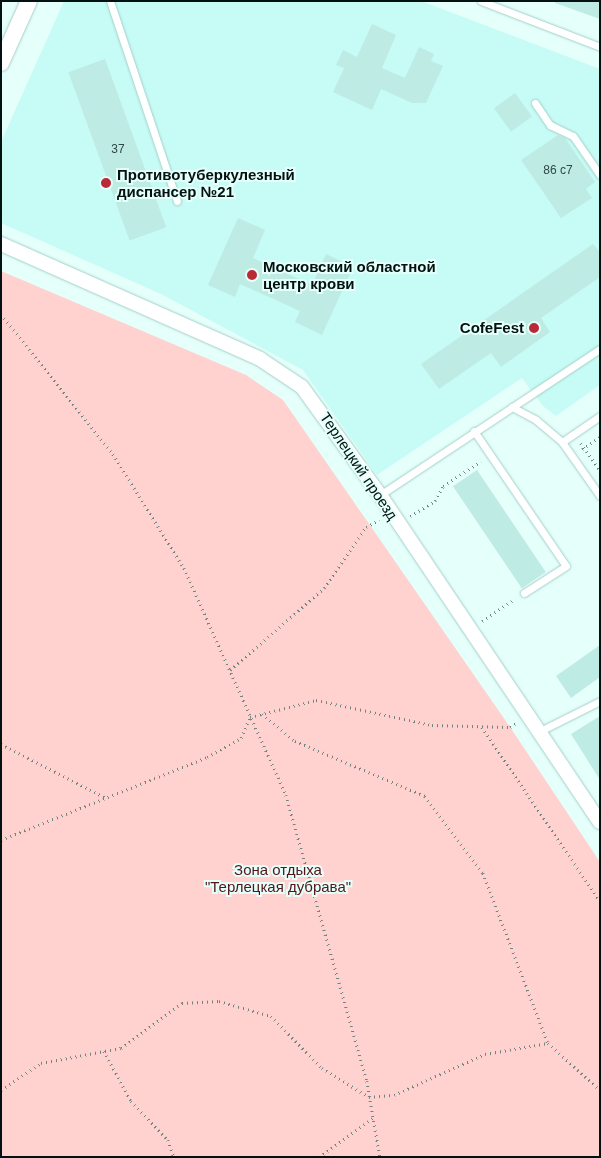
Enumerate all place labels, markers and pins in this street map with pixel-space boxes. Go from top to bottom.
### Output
place label: Противотуберкулезный диспансер №21 [117,165,295,200]
marker: Противотуберкулезный диспансер №21 [99,176,113,190]
place label: Московский областной центр крови [263,257,436,292]
marker: Московский областной центр крови [245,268,259,282]
place label: CofeFest [460,319,524,337]
marker: CofeFest [528,322,540,334]

